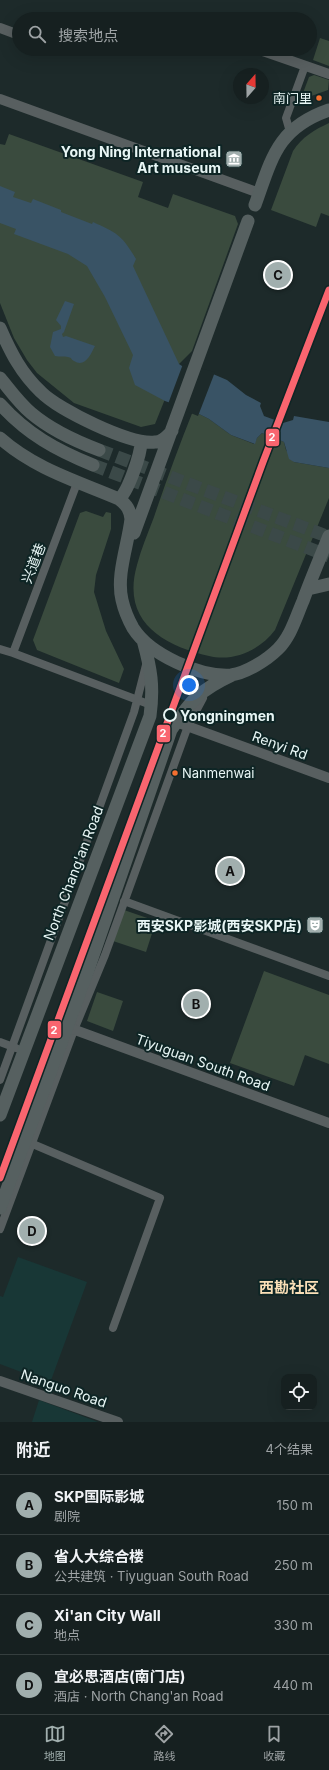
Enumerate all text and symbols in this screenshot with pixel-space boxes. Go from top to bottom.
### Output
search box [12,12,317,56]
icon: search [26,23,48,45]
text: 搜索地点 [58,26,118,45]
north arrow [233,68,269,104]
place label: 南门里 [273,90,312,106]
marker: 南门里 [314,93,324,103]
place label: Yong Ning International Art museum [61,143,221,176]
museum icon: Yong Ning International Art museum [224,149,244,169]
pin: C [265,260,291,290]
line badge: 2 [265,428,280,447]
text: 2 [269,430,276,444]
street label: 兴道巷 [18,540,48,586]
your location [179,675,199,695]
place label: Yongningmen [180,707,275,724]
marker: Yongningmen [163,708,177,722]
line badge: 2 [156,724,171,743]
text: 2 [160,726,167,740]
street label: Renyi Rd [250,727,310,763]
place label: Nanmenwai [182,765,255,781]
marker: Nanmenwai [170,768,180,778]
street label: North Chang'an Road [40,803,106,943]
pin: A [217,856,243,886]
theatre icon: 西安SKP影城(西安SKP店) [305,915,325,935]
place label: 西安SKP影城(西安SKP店) [137,917,302,934]
pin: B [183,989,209,1019]
line badge: 2 [47,1020,62,1039]
text: 2 [51,1023,58,1037]
street label: Tiyuguan South Road [133,1030,273,1094]
pin: D [19,1216,45,1246]
district label: 西勘社区 [259,1278,319,1297]
street label: Nanguo Road [19,1365,109,1411]
map controls [281,1374,317,1410]
button: locate [281,1374,317,1410]
text: 附近 [16,1440,50,1460]
text: 4个结果 [266,1441,313,1457]
text: SKP国际影城 [54,1487,144,1506]
text: A [24,1497,34,1513]
text: 150 m [277,1497,313,1513]
text: 剧院 [54,1508,80,1524]
text: 省人大综合楼 [54,1547,144,1566]
text: B [25,1557,33,1573]
text: 250 m [274,1557,313,1573]
text: 公共建筑 · Tiyuguan South Road [54,1568,249,1584]
text: Xi'an City Wall [54,1606,161,1625]
text: C [24,1617,34,1633]
text: 330 m [274,1617,313,1633]
text: 地点 [54,1627,80,1643]
text: 宜必思酒店(南门店) [54,1667,185,1686]
text: D [24,1677,34,1693]
text: 440 m [273,1677,313,1693]
text: 酒店 · North Chang'an Road [54,1688,223,1704]
tab: 地图 [44,1723,66,1763]
tab: 路线 [153,1723,175,1763]
tab: 收藏 [263,1723,285,1763]

